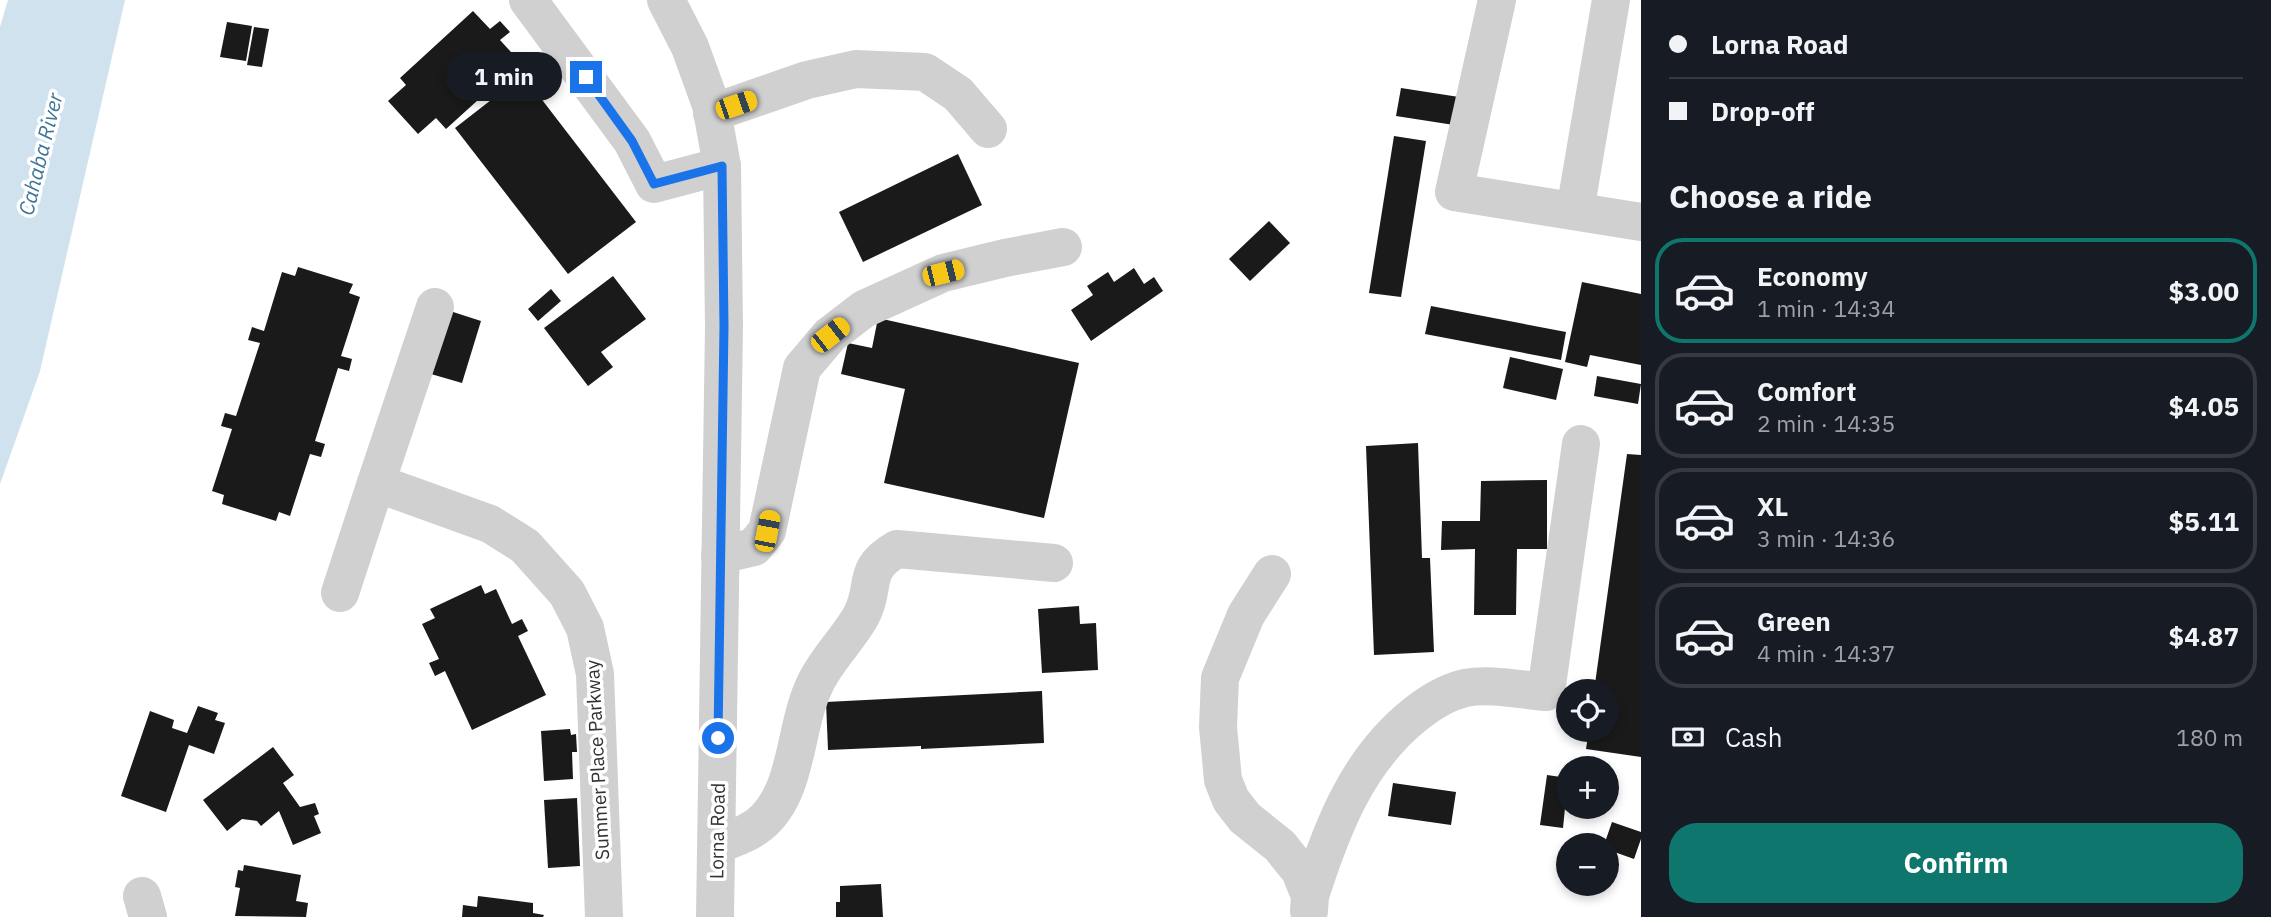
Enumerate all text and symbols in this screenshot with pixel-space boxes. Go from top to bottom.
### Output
text: Lorna Road [1711,27,1849,61]
callout: 1 min [446,52,562,102]
text: 1 min [474,61,534,91]
route end [570,61,602,93]
car [713,88,760,122]
water label: Cahaba River [11,89,69,218]
text: Drop-off [1711,94,1814,128]
text: Choose a ride [1669,175,1872,217]
car [921,258,966,288]
icon: car [1673,259,1736,322]
text: Economy [1757,259,1868,293]
text: $3.00 [2169,274,2239,308]
text: 1 min · 14:34 [1757,293,1895,323]
car [807,314,854,356]
icon: car [1673,374,1736,437]
text: Comfort [1757,374,1856,408]
text: $4.05 [2169,389,2239,423]
text: 2 min · 14:35 [1757,408,1895,438]
icon: car [1673,489,1736,552]
text: XL [1757,489,1788,523]
text: $5.11 [2169,504,2239,538]
car [753,508,782,554]
text: 3 min · 14:36 [1757,523,1895,553]
icon: car [1673,604,1736,667]
text: Green [1757,604,1831,638]
text: $4.87 [2169,619,2239,653]
text: 4 min · 14:37 [1757,638,1895,668]
street label: Summer Place Parkway [580,659,614,861]
map controls [1556,679,1619,896]
button: locate [1556,679,1619,742]
icon: cash [1669,718,1707,756]
text: Cash [1725,720,1782,754]
route start [702,722,734,754]
text: 180 m [2176,722,2243,752]
button: + [1556,756,1619,819]
street label: Lorna Road [704,783,730,879]
button: Confirm [1669,823,2243,903]
button: − [1556,833,1619,896]

